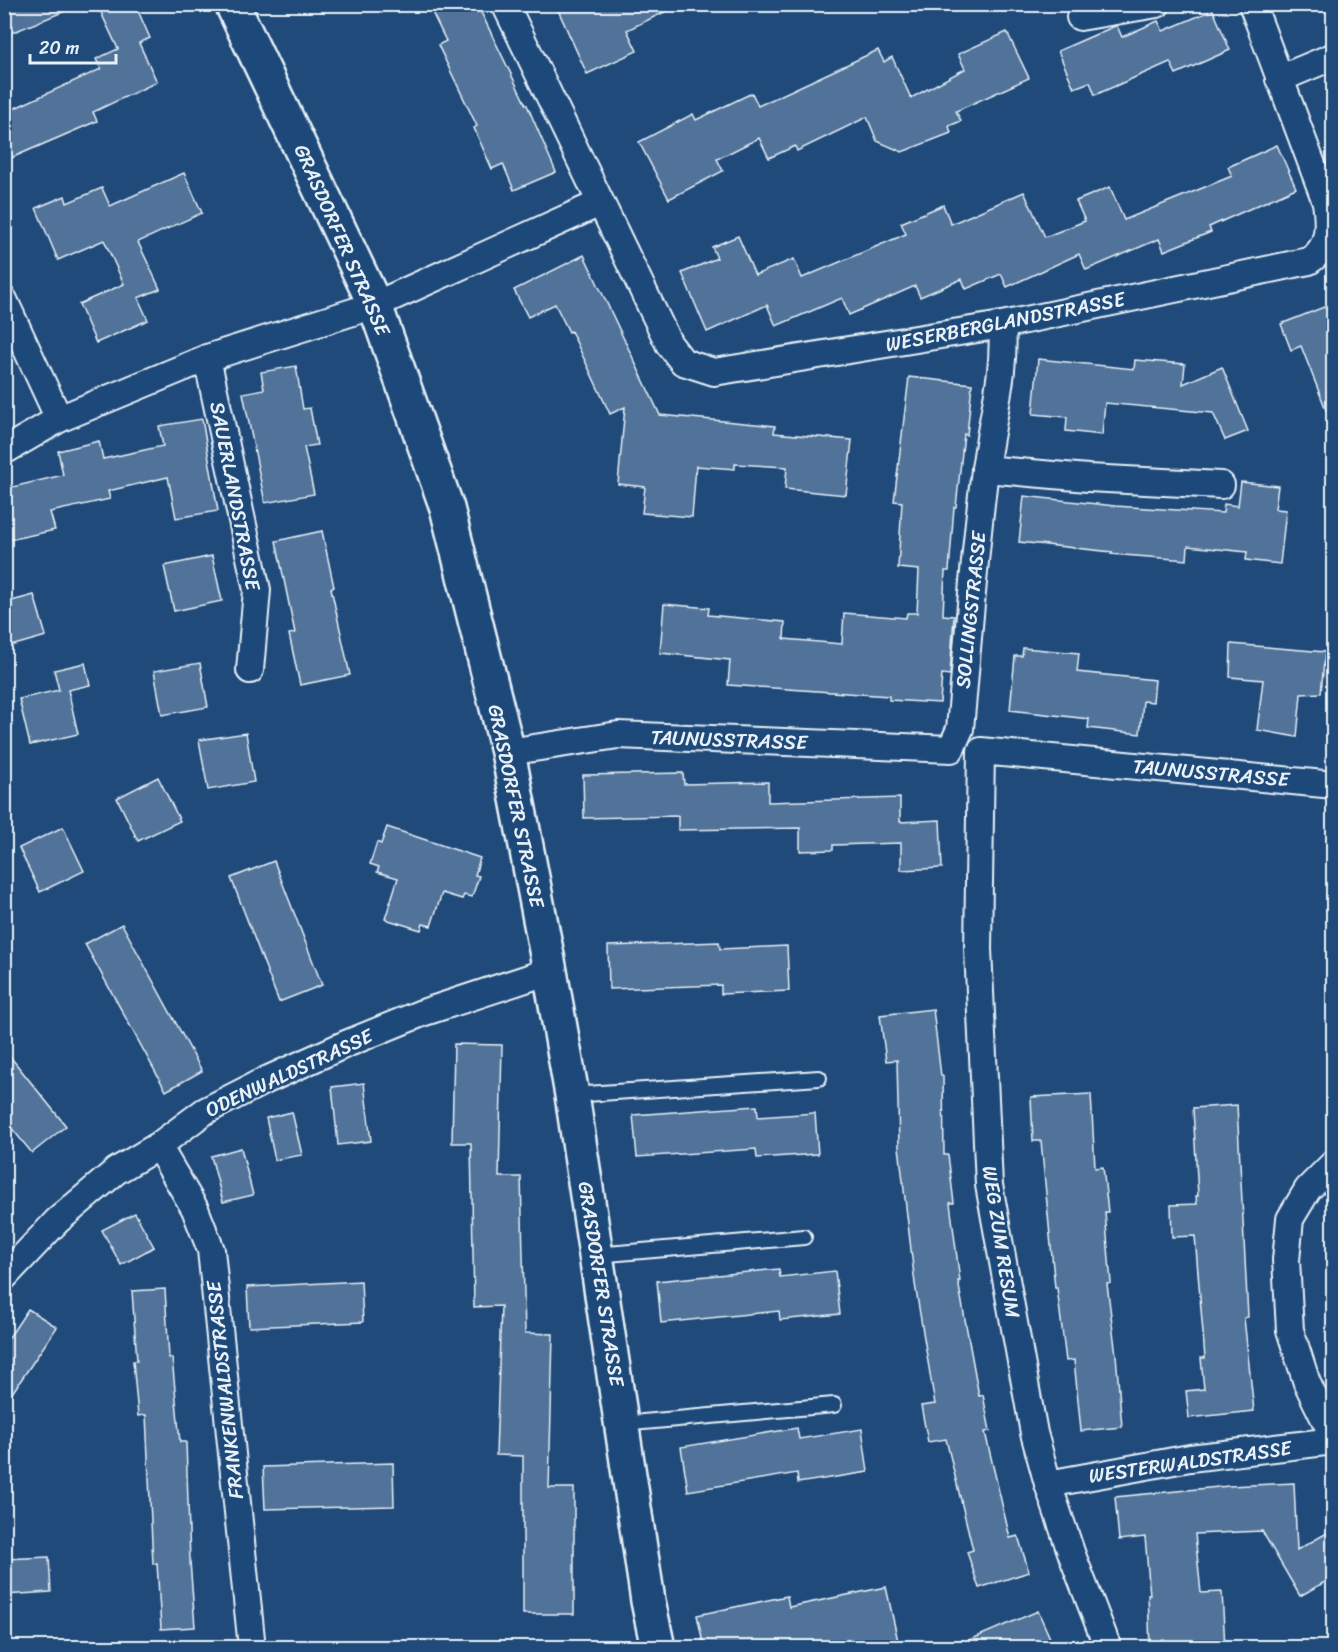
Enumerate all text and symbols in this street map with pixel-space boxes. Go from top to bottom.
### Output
scale bar [30,27,116,65]
text: 20 m [39,32,79,64]
street label: GRASDORFER STRASSE [284,138,401,343]
street label: WESERBERGLANDSTRASSE [882,281,1130,362]
street label: SAUERLANDSTRASSE [200,399,271,595]
street label: SOLLINGSTRASSE [945,528,997,690]
street label: GRASDORFER STRASSE [477,701,555,913]
street label: TAUNUSSTRASSE [650,720,810,760]
street label: TAUNUSSTRASSE [1131,749,1293,797]
street label: ODENWALDSTRASSE [199,1018,380,1127]
street label: WEG ZUM RESUM [972,1163,1030,1321]
street label: GRASDORFER STRASSE [568,1179,635,1391]
street label: FRANKENWALDSTRASSE [196,1277,254,1501]
street label: WESTERWALDSTRASSE [1086,1430,1295,1494]

